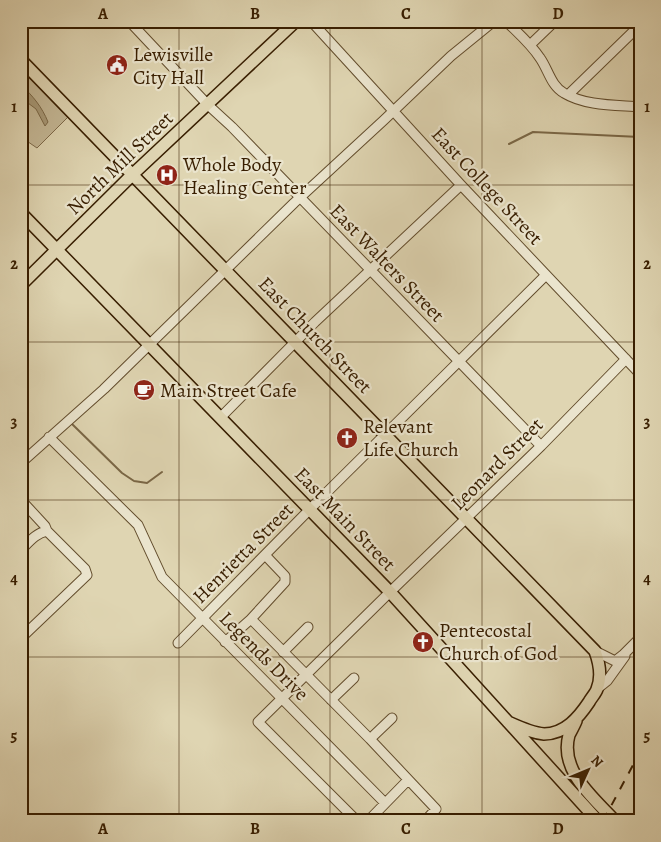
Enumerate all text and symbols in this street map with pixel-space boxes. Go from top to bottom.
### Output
text: A [97,3,109,25]
text: B [250,3,260,25]
text: C [401,3,411,25]
text: D [552,3,564,25]
place label: Lewisville City Hall [133,41,213,91]
public building icon: Lewisville City Hall [105,53,129,77]
text: 1 [11,96,17,118]
text: 1 [644,96,650,118]
street label: North Mill Street [61,105,179,221]
street label: East College Street [425,121,549,251]
place label: Whole Body Healing Center [182,151,307,201]
hospital icon: Whole Body Healing Center [155,163,179,187]
street label: East Walters Street [323,198,451,328]
text: 2 [10,253,18,275]
text: 2 [643,253,651,275]
street label: East Church Street [252,271,378,400]
place label: Main Street Cafe [160,377,297,404]
cafe icon: Main Street Cafe [132,378,156,402]
text: 3 [11,411,18,433]
text: 3 [644,411,651,433]
street label: Leonard Street [445,412,549,516]
place label: Relevant Life Church [363,413,459,463]
church icon: Relevant Life Church [335,426,359,450]
street label: East Main Street [288,461,402,577]
street label: Henrietta Street [187,496,300,609]
text: 4 [10,568,18,590]
text: 4 [643,568,651,590]
street label: Legends Drive [213,605,315,707]
place label: Pentecostal Church of God [439,617,558,667]
church icon: Pentecostal Church of God [411,630,435,654]
text: 5 [11,725,18,747]
text: 5 [644,725,651,747]
north arrow [564,744,614,794]
text: N [587,751,607,772]
text: A [97,818,109,840]
text: B [250,818,260,840]
text: C [401,818,411,840]
text: D [552,818,564,840]

